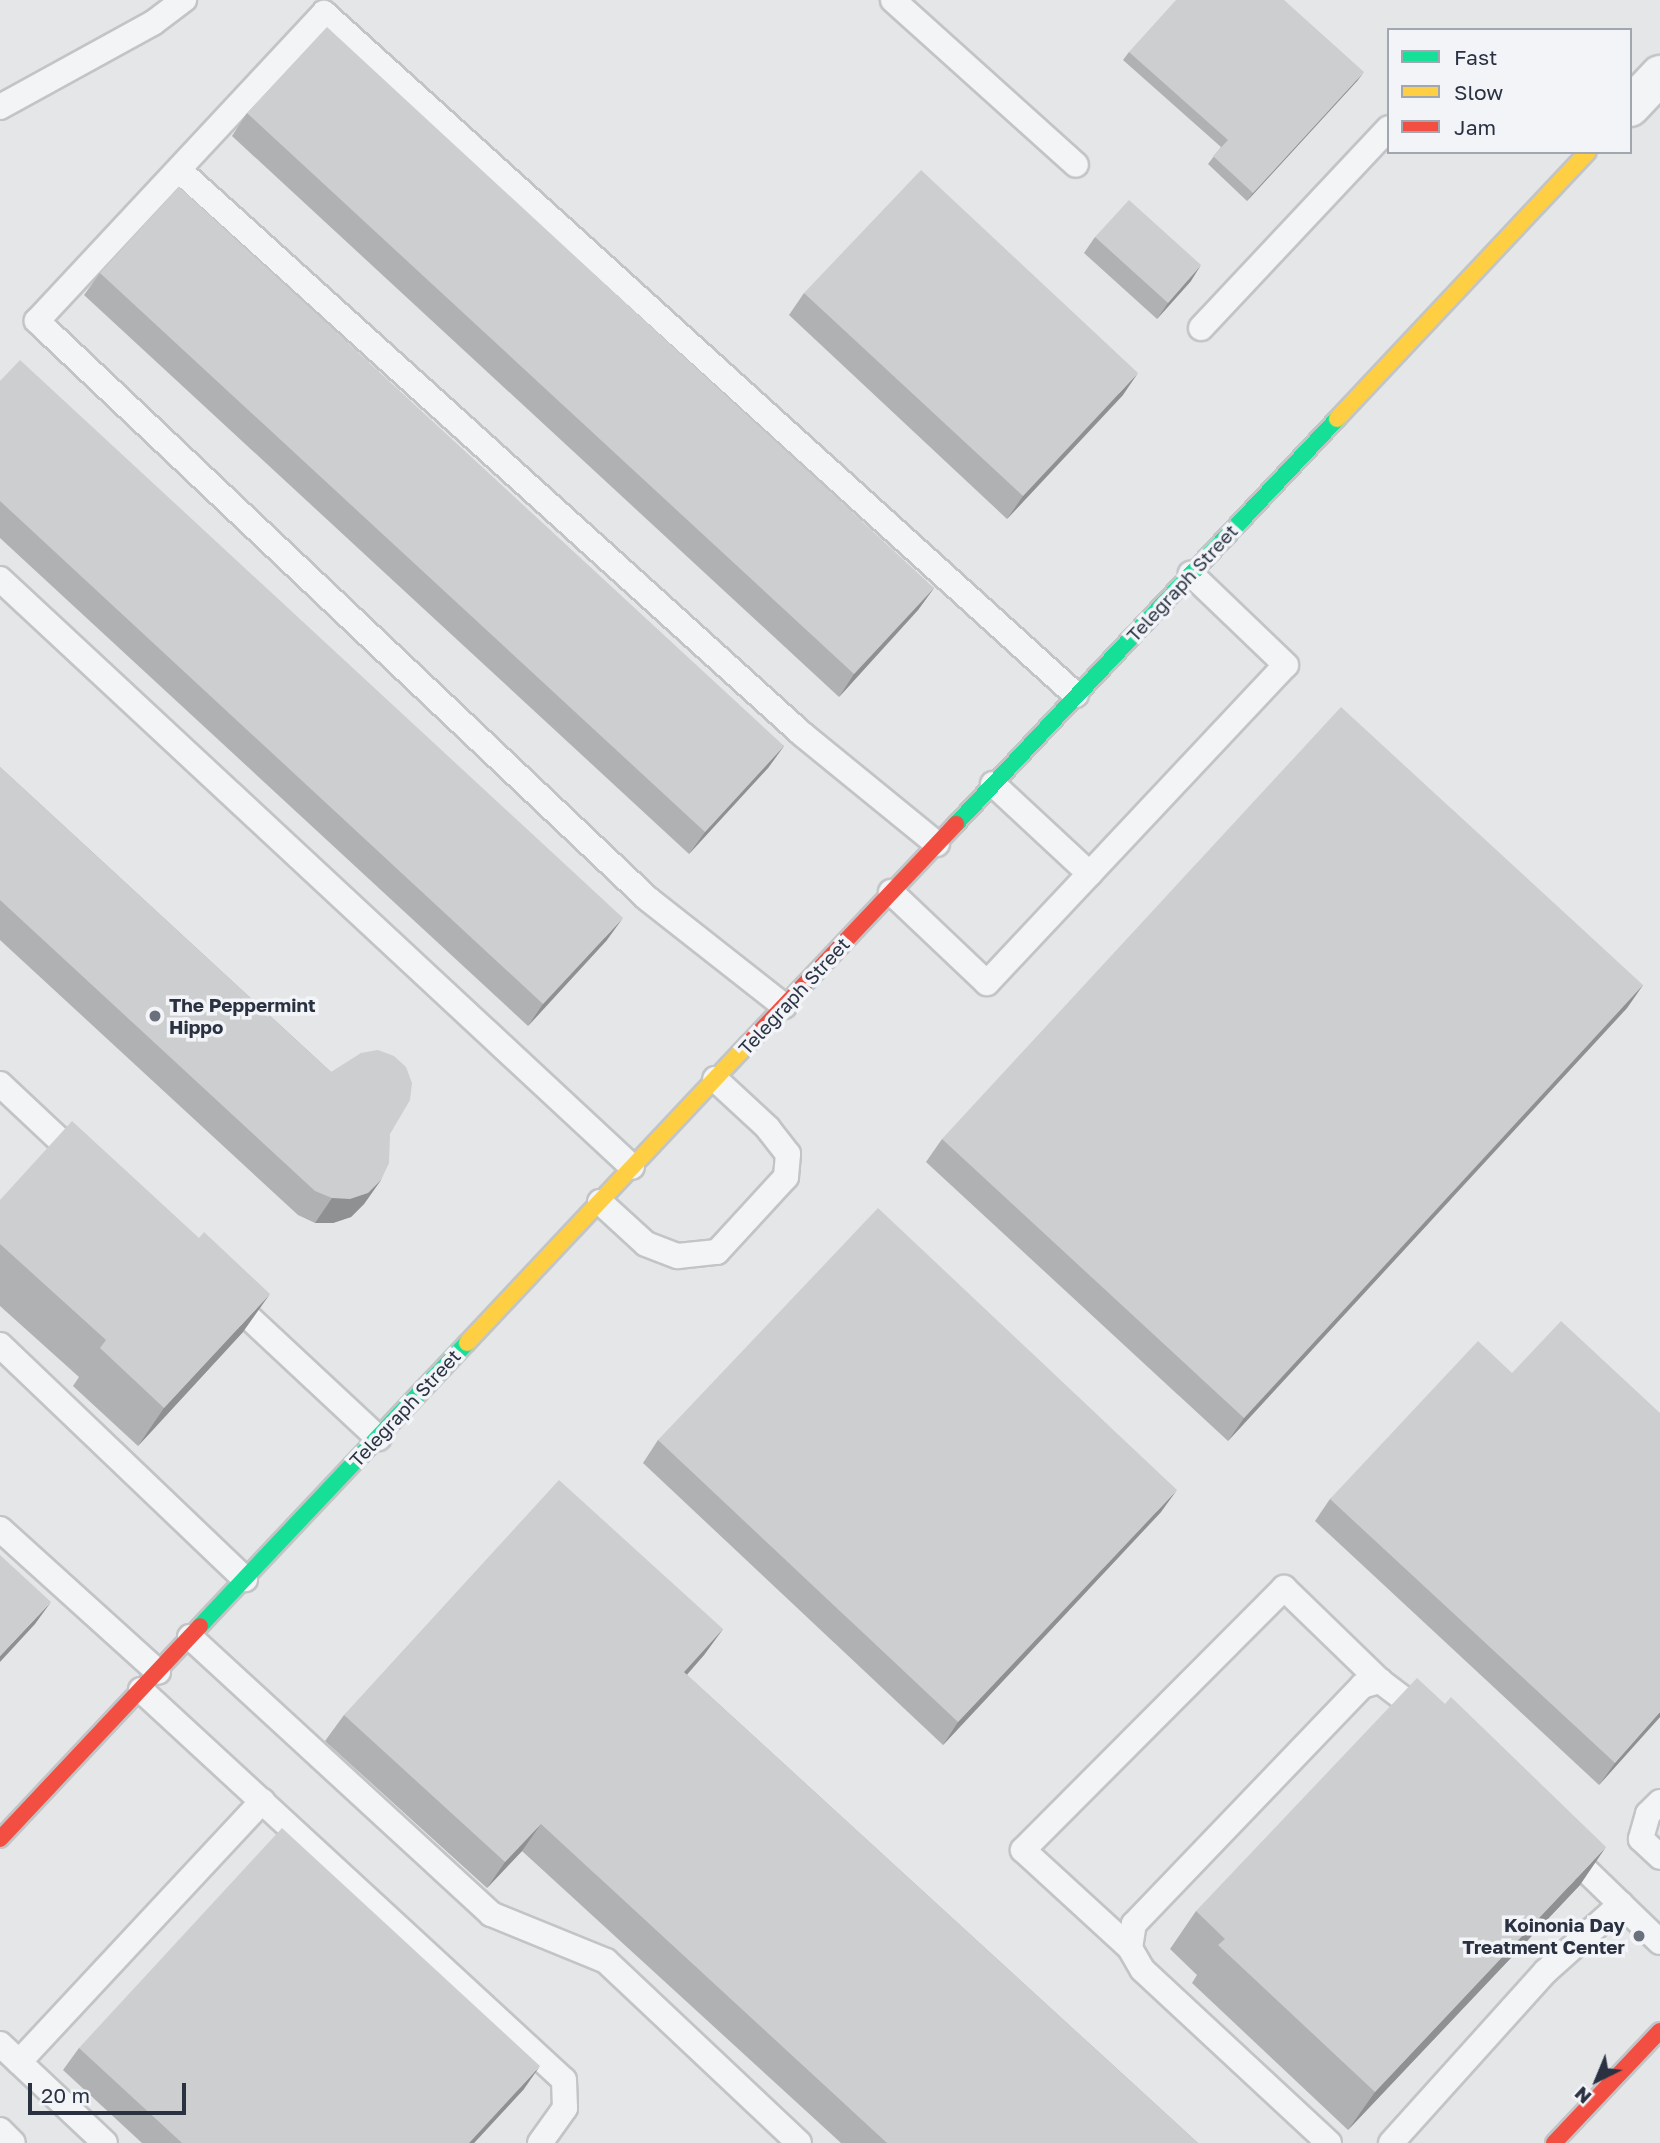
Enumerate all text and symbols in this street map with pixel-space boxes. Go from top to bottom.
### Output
legend [1387,28,1632,154]
text: Fast [1454,44,1497,70]
text: Slow [1454,79,1503,105]
text: Jam [1454,114,1496,140]
street label: Telegraph Street [1122,520,1242,646]
street label: Telegraph Street [734,933,854,1059]
place label: The Peppermint Hippo [169,994,315,1038]
marker: The Peppermint Hippo [147,1008,163,1024]
street label: Telegraph Street [345,1345,465,1471]
place label: Koinonia Day Treatment Center [1462,1914,1625,1958]
marker: Koinonia Day Treatment Center [1631,1928,1647,1944]
north arrow [1562,2045,1632,2115]
scale bar [32,2070,189,2114]
text: 20 m [41,2082,90,2108]
text: N [1569,2082,1595,2109]

